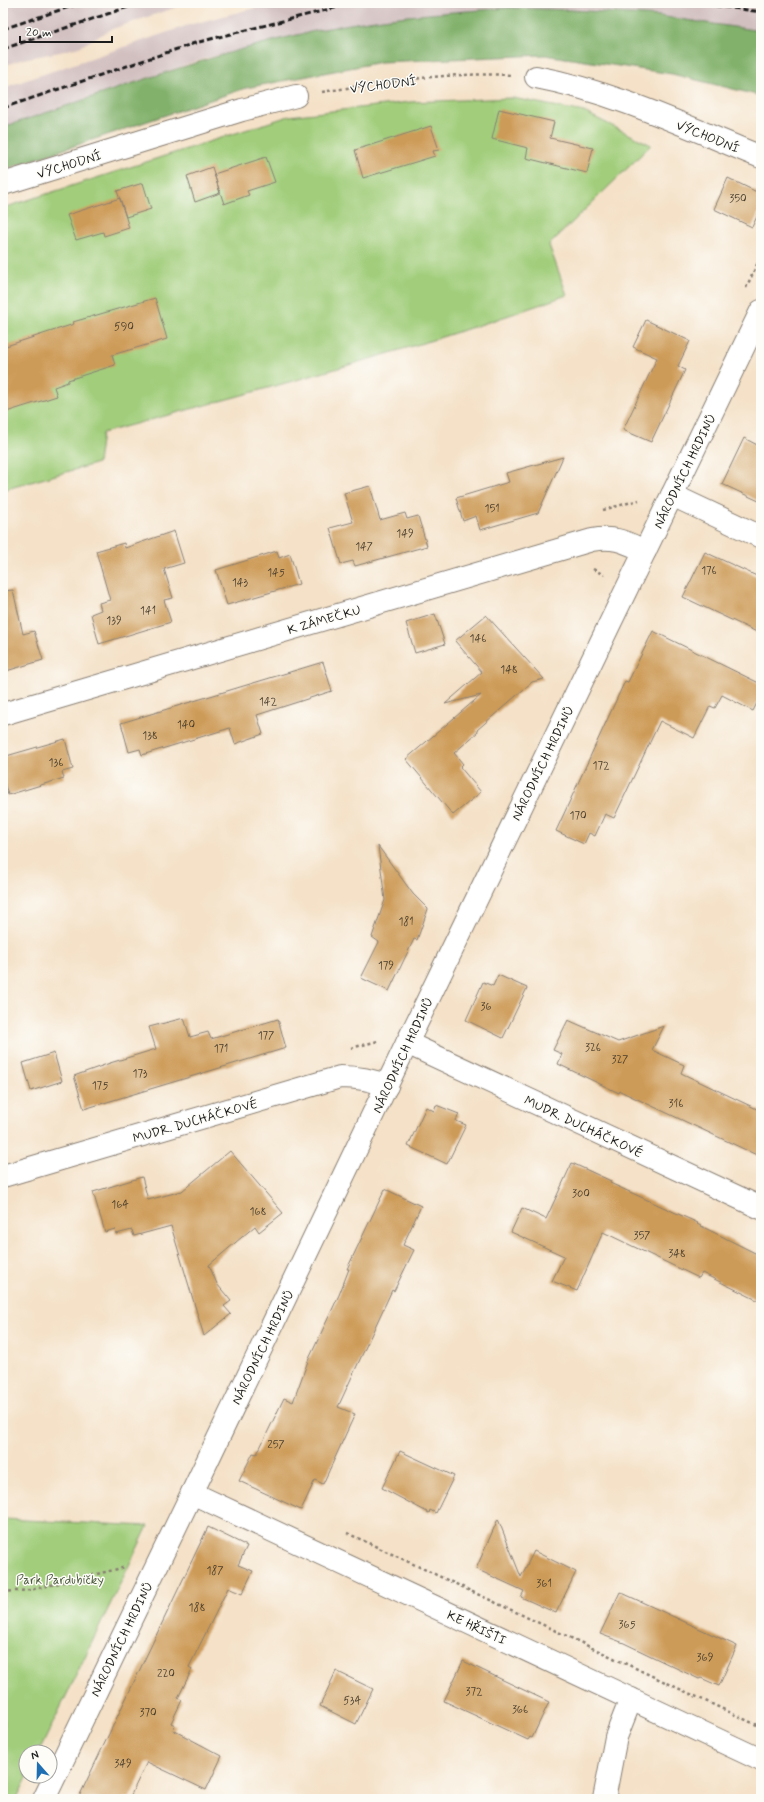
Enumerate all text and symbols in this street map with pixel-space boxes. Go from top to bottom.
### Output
scale bar [20,18,112,44]
text: 20 m [26,25,52,41]
street label: VÝCHODNÍ [349,72,418,98]
street label: VÝCHODNÍ [673,116,742,158]
street label: VÝCHODNÍ [35,147,104,183]
house number: 350 [729,192,747,206]
house number: 590 [114,320,134,334]
street label: NÁRODNÍCH HRDINŮ [649,411,720,532]
house number: 151 [484,502,500,516]
house number: 149 [396,527,414,541]
house number: 147 [355,540,373,554]
house number: 176 [701,564,717,578]
house number: 145 [267,566,285,580]
house number: 143 [232,576,249,590]
street label: K ZÁMEČKU [285,601,363,639]
house number: 141 [140,604,156,618]
house number: 139 [106,614,122,628]
house number: 146 [470,632,486,646]
house number: 148 [500,663,518,677]
house number: 142 [259,695,278,709]
street label: NÁRODNÍCH HRDINŮ [507,703,578,824]
house number: 140 [177,718,195,732]
house number: 138 [142,729,158,743]
house number: 136 [49,756,63,770]
house number: 172 [592,759,610,773]
house number: 170 [569,809,587,823]
house number: 181 [398,915,414,929]
house number: 179 [378,959,394,973]
street label: NÁRODNÍCH HRDINŮ [368,995,438,1116]
house number: 36 [480,1000,492,1014]
house number: 177 [258,1029,274,1043]
house number: 326 [585,1041,601,1055]
house number: 171 [214,1042,228,1056]
house number: 327 [612,1053,628,1067]
house number: 173 [133,1067,148,1081]
house number: 175 [92,1079,108,1093]
street label: MUDR. DUCHÁČKOVÉ [521,1091,646,1162]
street label: MUDR. DUCHÁČKOVÉ [131,1094,260,1147]
house number: 316 [669,1097,683,1111]
house number: 300 [572,1187,590,1201]
house number: 164 [111,1198,129,1212]
house number: 168 [250,1205,267,1219]
house number: 357 [634,1229,650,1243]
house number: 348 [668,1247,686,1261]
street label: NÁRODNÍCH HRDINŮ [227,1287,298,1408]
house number: 257 [267,1438,285,1452]
house number: 187 [206,1564,224,1578]
park label: Park Pardubičky [16,1572,104,1589]
house number: 361 [536,1577,552,1591]
street label: NÁRODNÍCH HRDINŮ [86,1579,157,1700]
house number: 188 [189,1601,205,1615]
street label: KE HŘIŠTI [444,1606,509,1650]
house number: 365 [618,1618,636,1632]
house number: 369 [697,1651,714,1665]
house number: 220 [157,1667,175,1681]
house number: 372 [465,1685,483,1699]
house number: 534 [343,1694,361,1708]
house number: 366 [512,1703,528,1717]
house number: 370 [139,1706,157,1720]
north arrow [18,1744,58,1784]
text: N [29,1748,41,1763]
house number: 349 [114,1757,132,1771]

